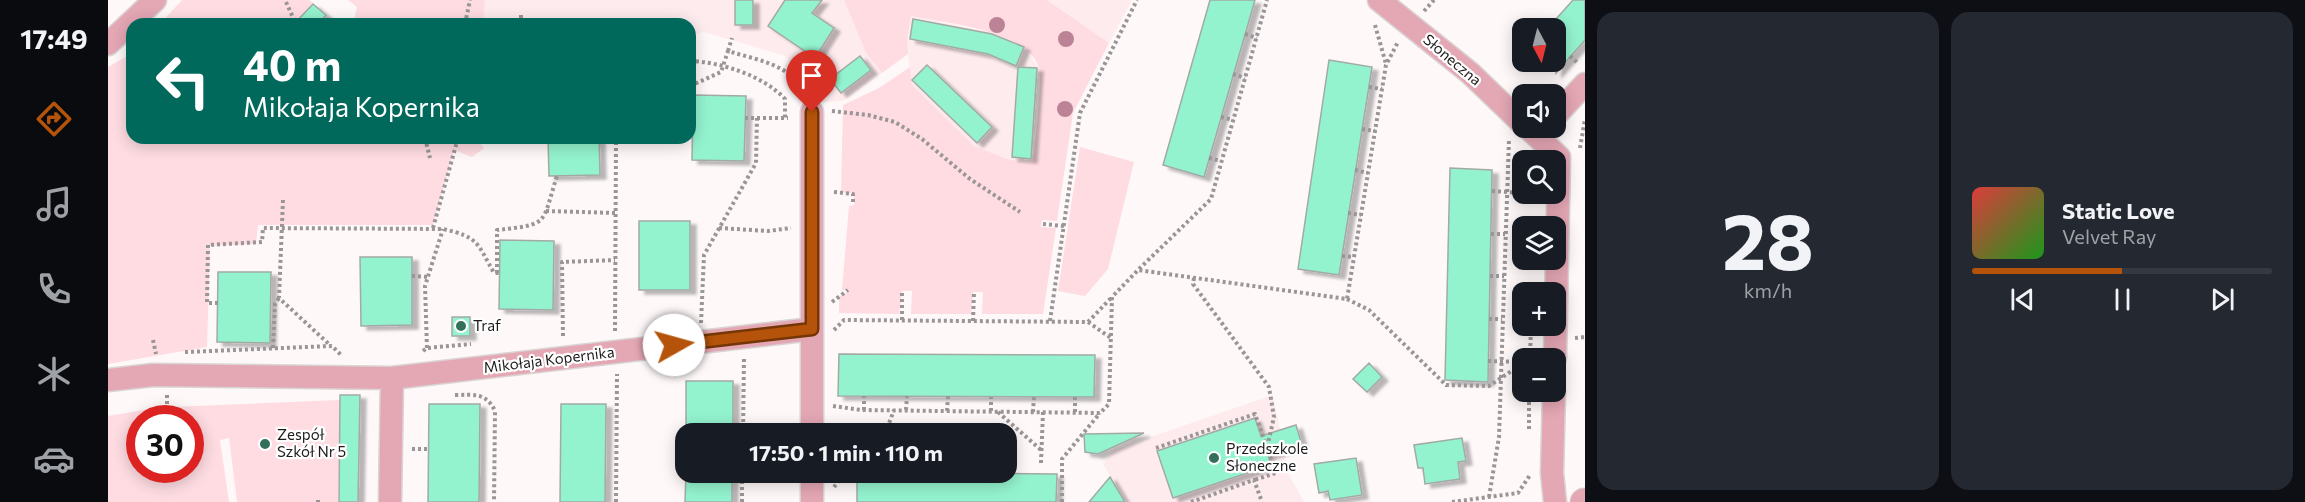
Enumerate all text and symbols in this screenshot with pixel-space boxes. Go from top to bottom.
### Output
north arrow [1512,18,1566,72]
map controls [1512,18,1566,402]
text: 17:49 [20,22,88,55]
street label: Słoneczna [1420,30,1485,89]
text: 40 m [243,38,341,90]
icon: left [144,42,222,120]
pin [786,50,837,112]
icon: arrive [795,59,828,92]
button: sound [1512,84,1566,138]
text: Mikołaja Kopernika [243,90,480,123]
icon: directions [33,98,75,140]
button: search [1512,150,1566,204]
icon: music [33,183,75,225]
text: 28 [1722,191,1814,286]
text: Static Love [2062,197,2175,224]
button: layers [1512,216,1566,270]
text: Velvet Ray [2062,224,2156,248]
icon: phone [33,268,75,310]
text: km/h [1744,278,1792,302]
button: + [1512,282,1566,336]
icon: previous [2006,283,2039,316]
icon: pause [2106,283,2139,316]
icon: next [2206,283,2239,316]
position arrow [642,313,706,377]
place label: Traf [473,316,501,334]
marker: Traf [454,319,468,333]
street label: Mikołaja Kopernika [482,342,615,376]
button: − [1512,348,1566,402]
icon: climate [33,353,75,395]
speed limit sign: 30 [126,405,204,483]
place label: Zespół Szkół Nr 5 [277,425,346,460]
marker: Zespół Szkół Nr 5 [258,437,272,451]
icon: car [33,438,75,480]
text: 17:50 · 1 min · 110 m [749,439,943,466]
place label: Przedszkole Słoneczne [1226,439,1308,474]
marker: Przedszkole Słoneczne [1207,451,1221,465]

